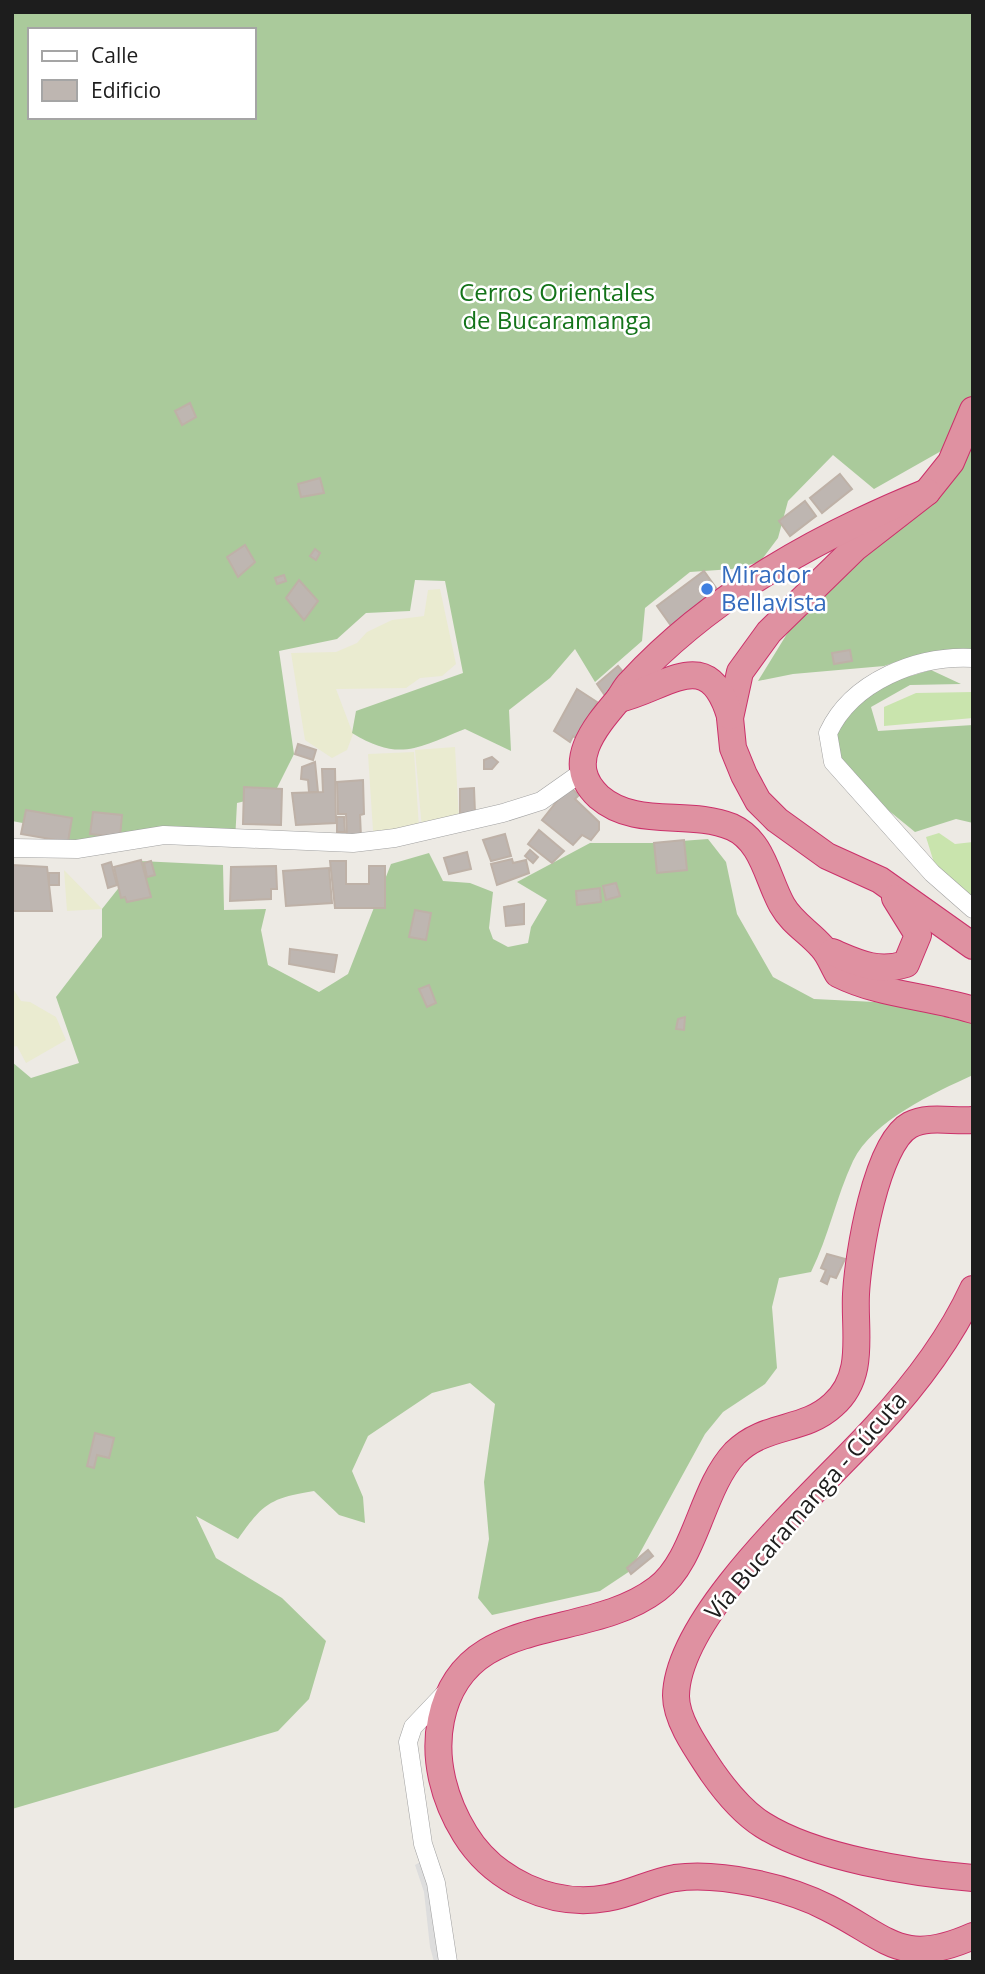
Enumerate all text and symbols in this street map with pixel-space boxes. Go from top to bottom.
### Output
legend [28,28,256,119]
text: Calle [91,41,138,69]
text: Edificio [91,76,161,104]
park label: Cerros Orientales de Bucaramanga [459,275,655,336]
place label: Mirador Bellavista [721,557,827,618]
marker: Mirador Bellavista [699,581,715,597]
street label: Vía Bucaramanga - Cúcuta [696,1384,913,1626]

